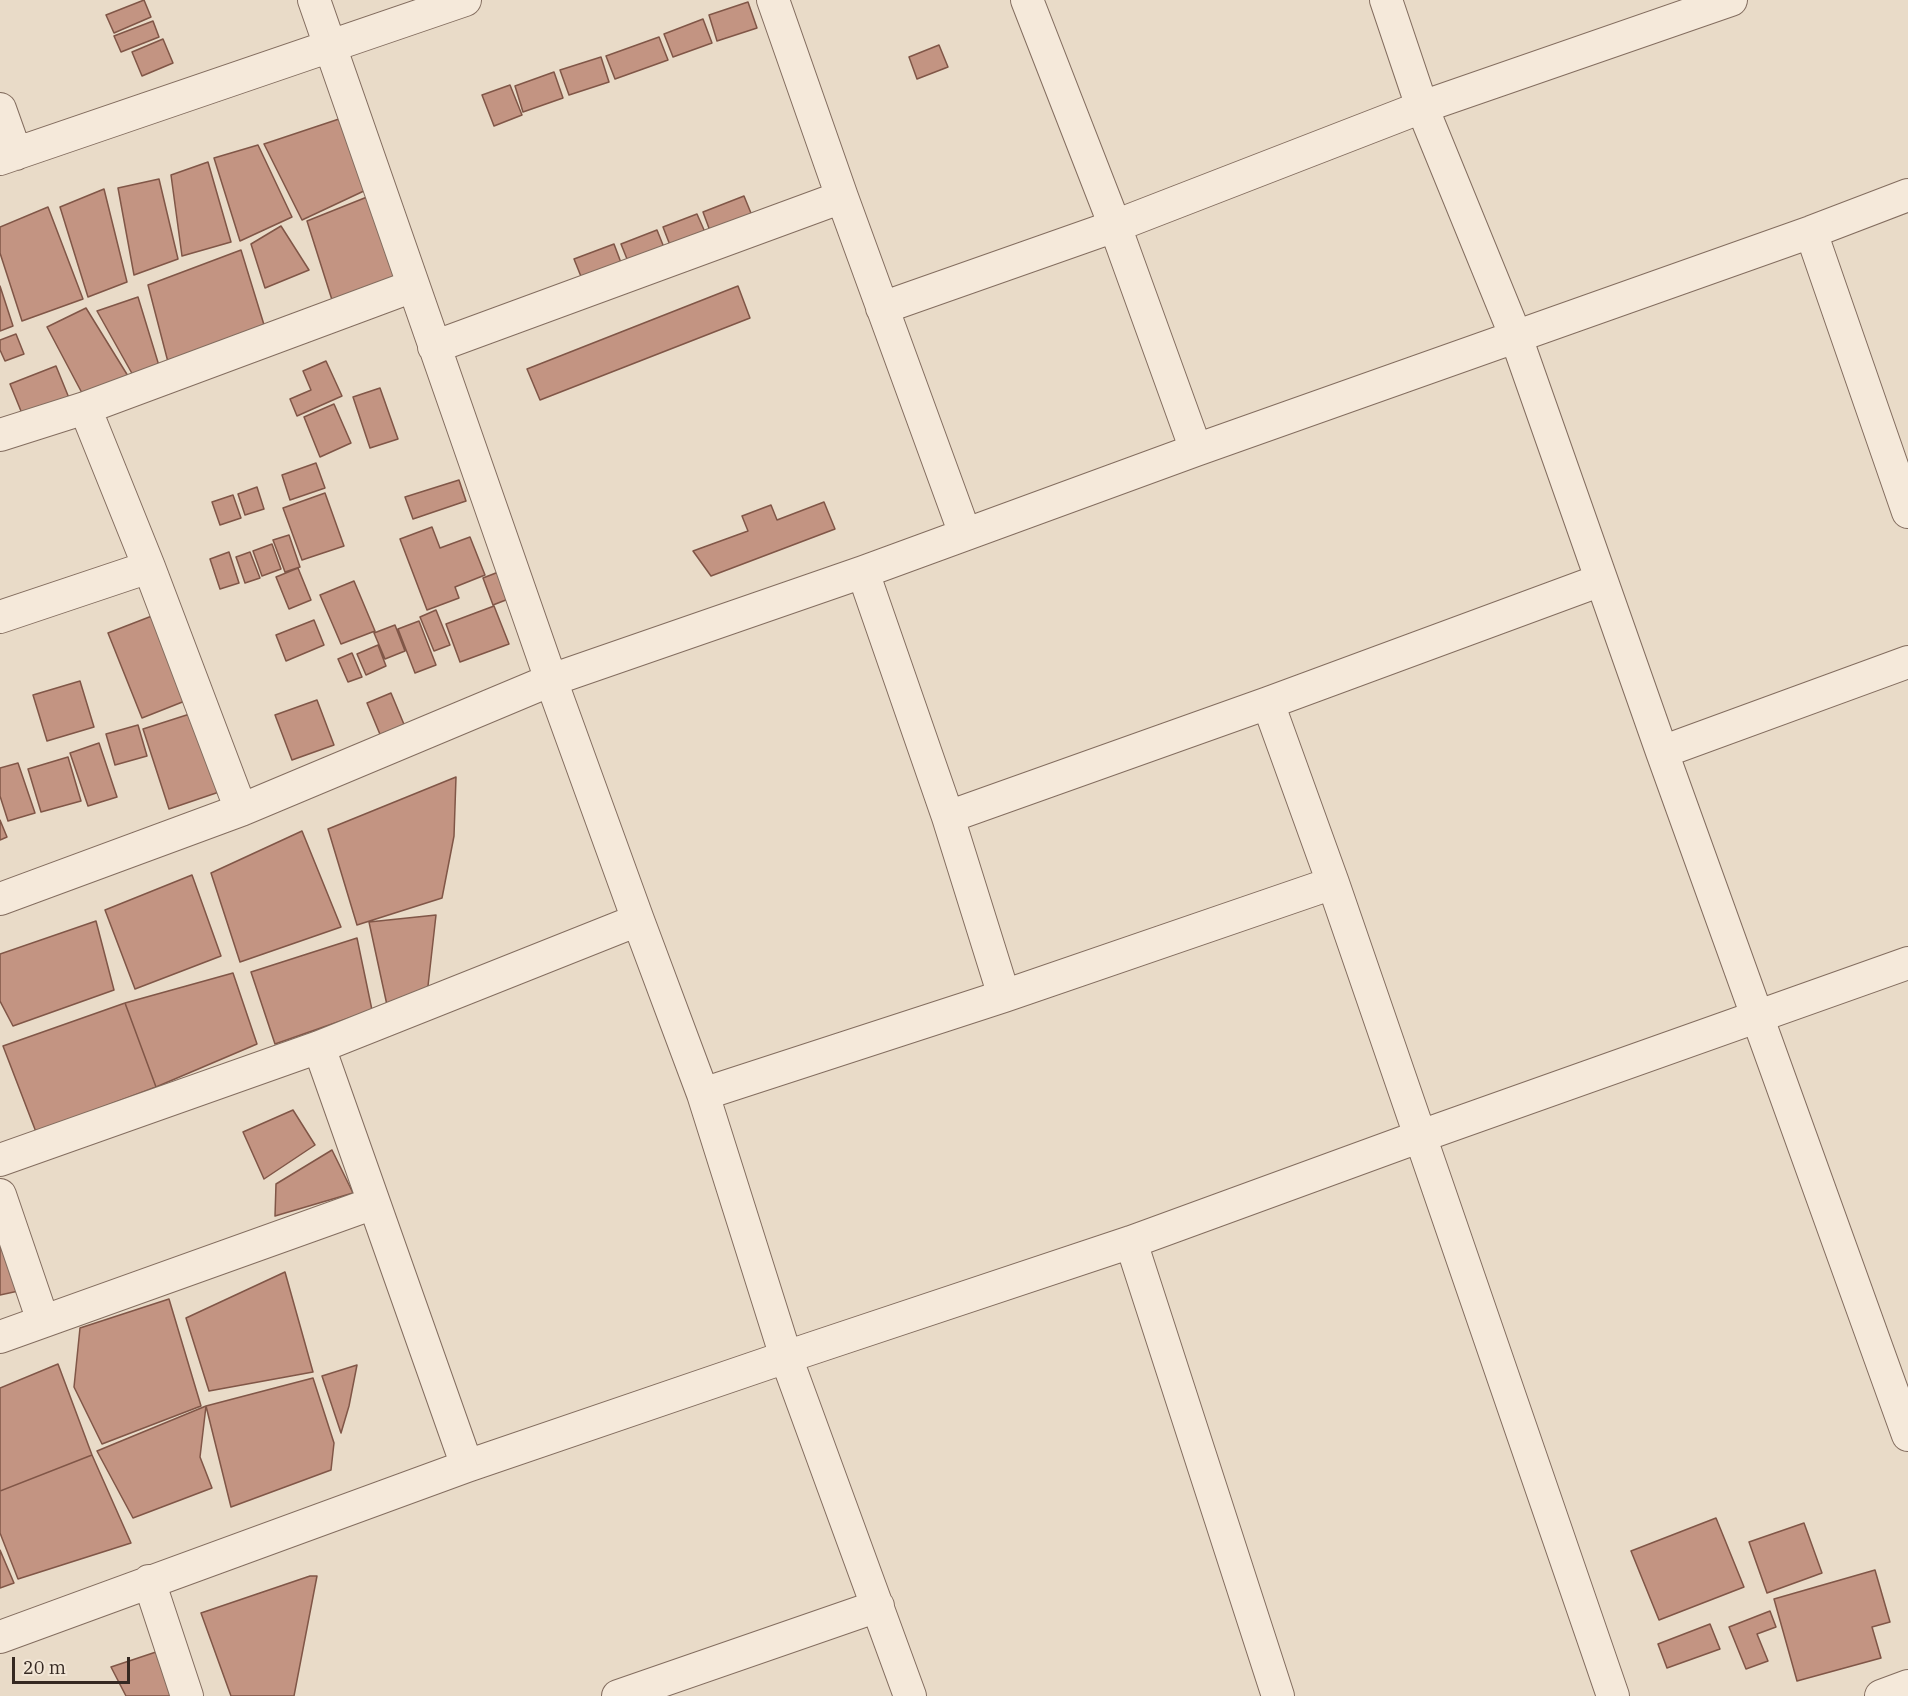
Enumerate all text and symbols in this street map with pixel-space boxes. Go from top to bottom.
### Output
scale bar [15,1645,134,1683]
text: 20 m [23,1656,66,1679]

